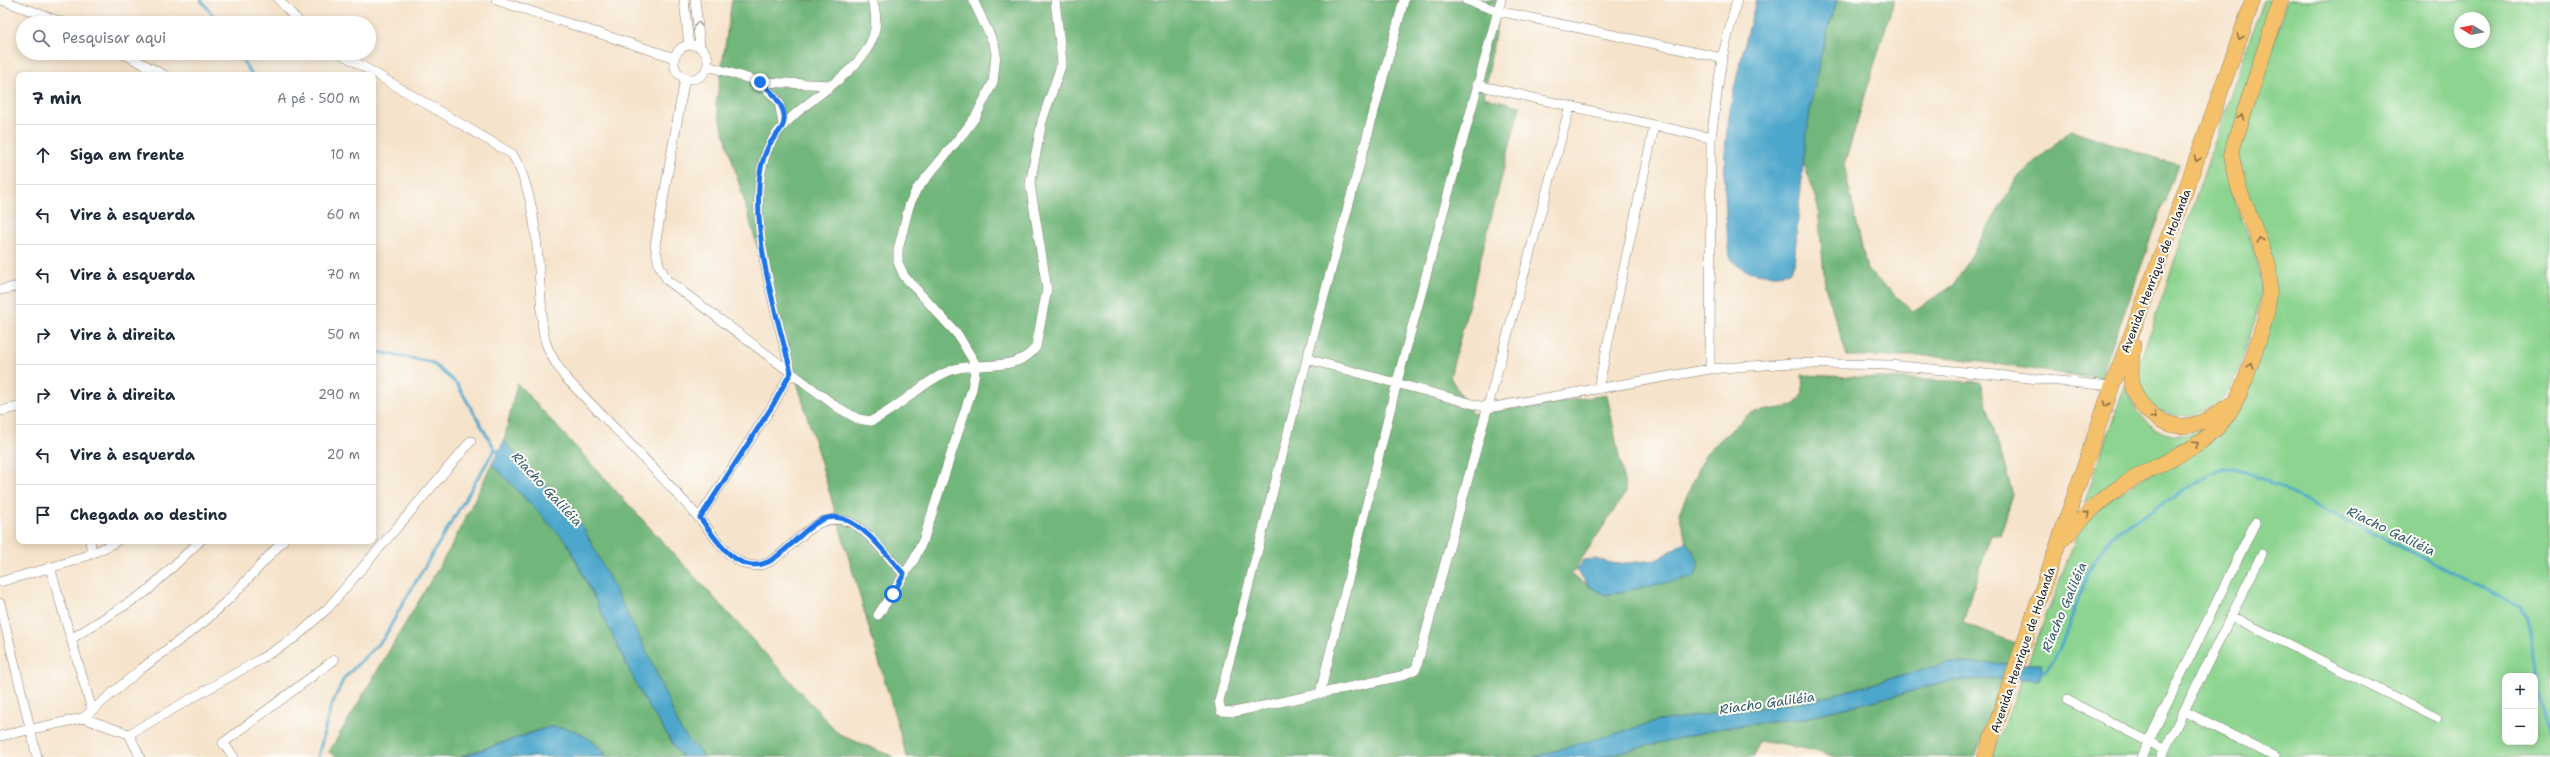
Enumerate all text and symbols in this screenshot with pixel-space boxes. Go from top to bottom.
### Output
north arrow [2454,12,2490,48]
search box [16,16,376,60]
one-way arrow [693,21,702,27]
icon: search [30,27,52,49]
text: Pesquisar aqui [62,28,166,48]
one-way arrow [2236,33,2245,40]
route end [751,73,769,91]
text: 7 min [32,87,82,109]
text: A pé · 500 m [277,90,360,107]
one-way arrow [2237,114,2245,121]
icon: ahead [32,144,54,166]
text: Siga em frente [70,145,185,165]
text: 10 m [330,146,360,163]
one-way arrow [2193,156,2201,163]
street label: Avenida Henrique de Holanda [2117,186,2195,355]
icon: left [32,204,54,226]
text: Vire à esquerda [70,205,195,225]
text: 60 m [327,206,360,223]
one-way arrow [2256,237,2264,244]
icon: left [32,264,54,286]
text: Vire à esquerda [70,265,195,285]
text: 70 m [326,266,360,283]
icon: right [32,324,54,346]
text: Vire à direita [70,325,175,345]
text: 50 m [327,326,360,343]
one-way arrow [2246,362,2254,369]
icon: right [32,384,54,406]
text: Vire à direita [70,385,175,405]
text: 290 m [318,386,360,403]
one-way arrow [2102,401,2111,408]
one-way arrow [2150,411,2157,418]
one-way arrow [2192,441,2199,449]
icon: left [32,444,54,466]
text: Vire à esquerda [70,445,195,465]
text: 20 m [327,446,360,463]
water label: Riacho Galiléia [508,448,586,530]
water label: Riacho Galiléia [2344,502,2438,560]
icon: arrive [32,504,54,526]
text: Chegada ao destino [70,505,227,525]
one-way arrow [2082,512,2090,519]
water label: Riacho Galiléia [2037,560,2091,654]
street label: Avenida Henrique de Holanda [1987,564,2059,735]
route start [884,585,902,603]
map controls [2502,673,2538,745]
button: + [2502,673,2538,709]
water label: Riacho Galiléia [1718,688,1816,718]
button: − [2502,709,2538,745]

